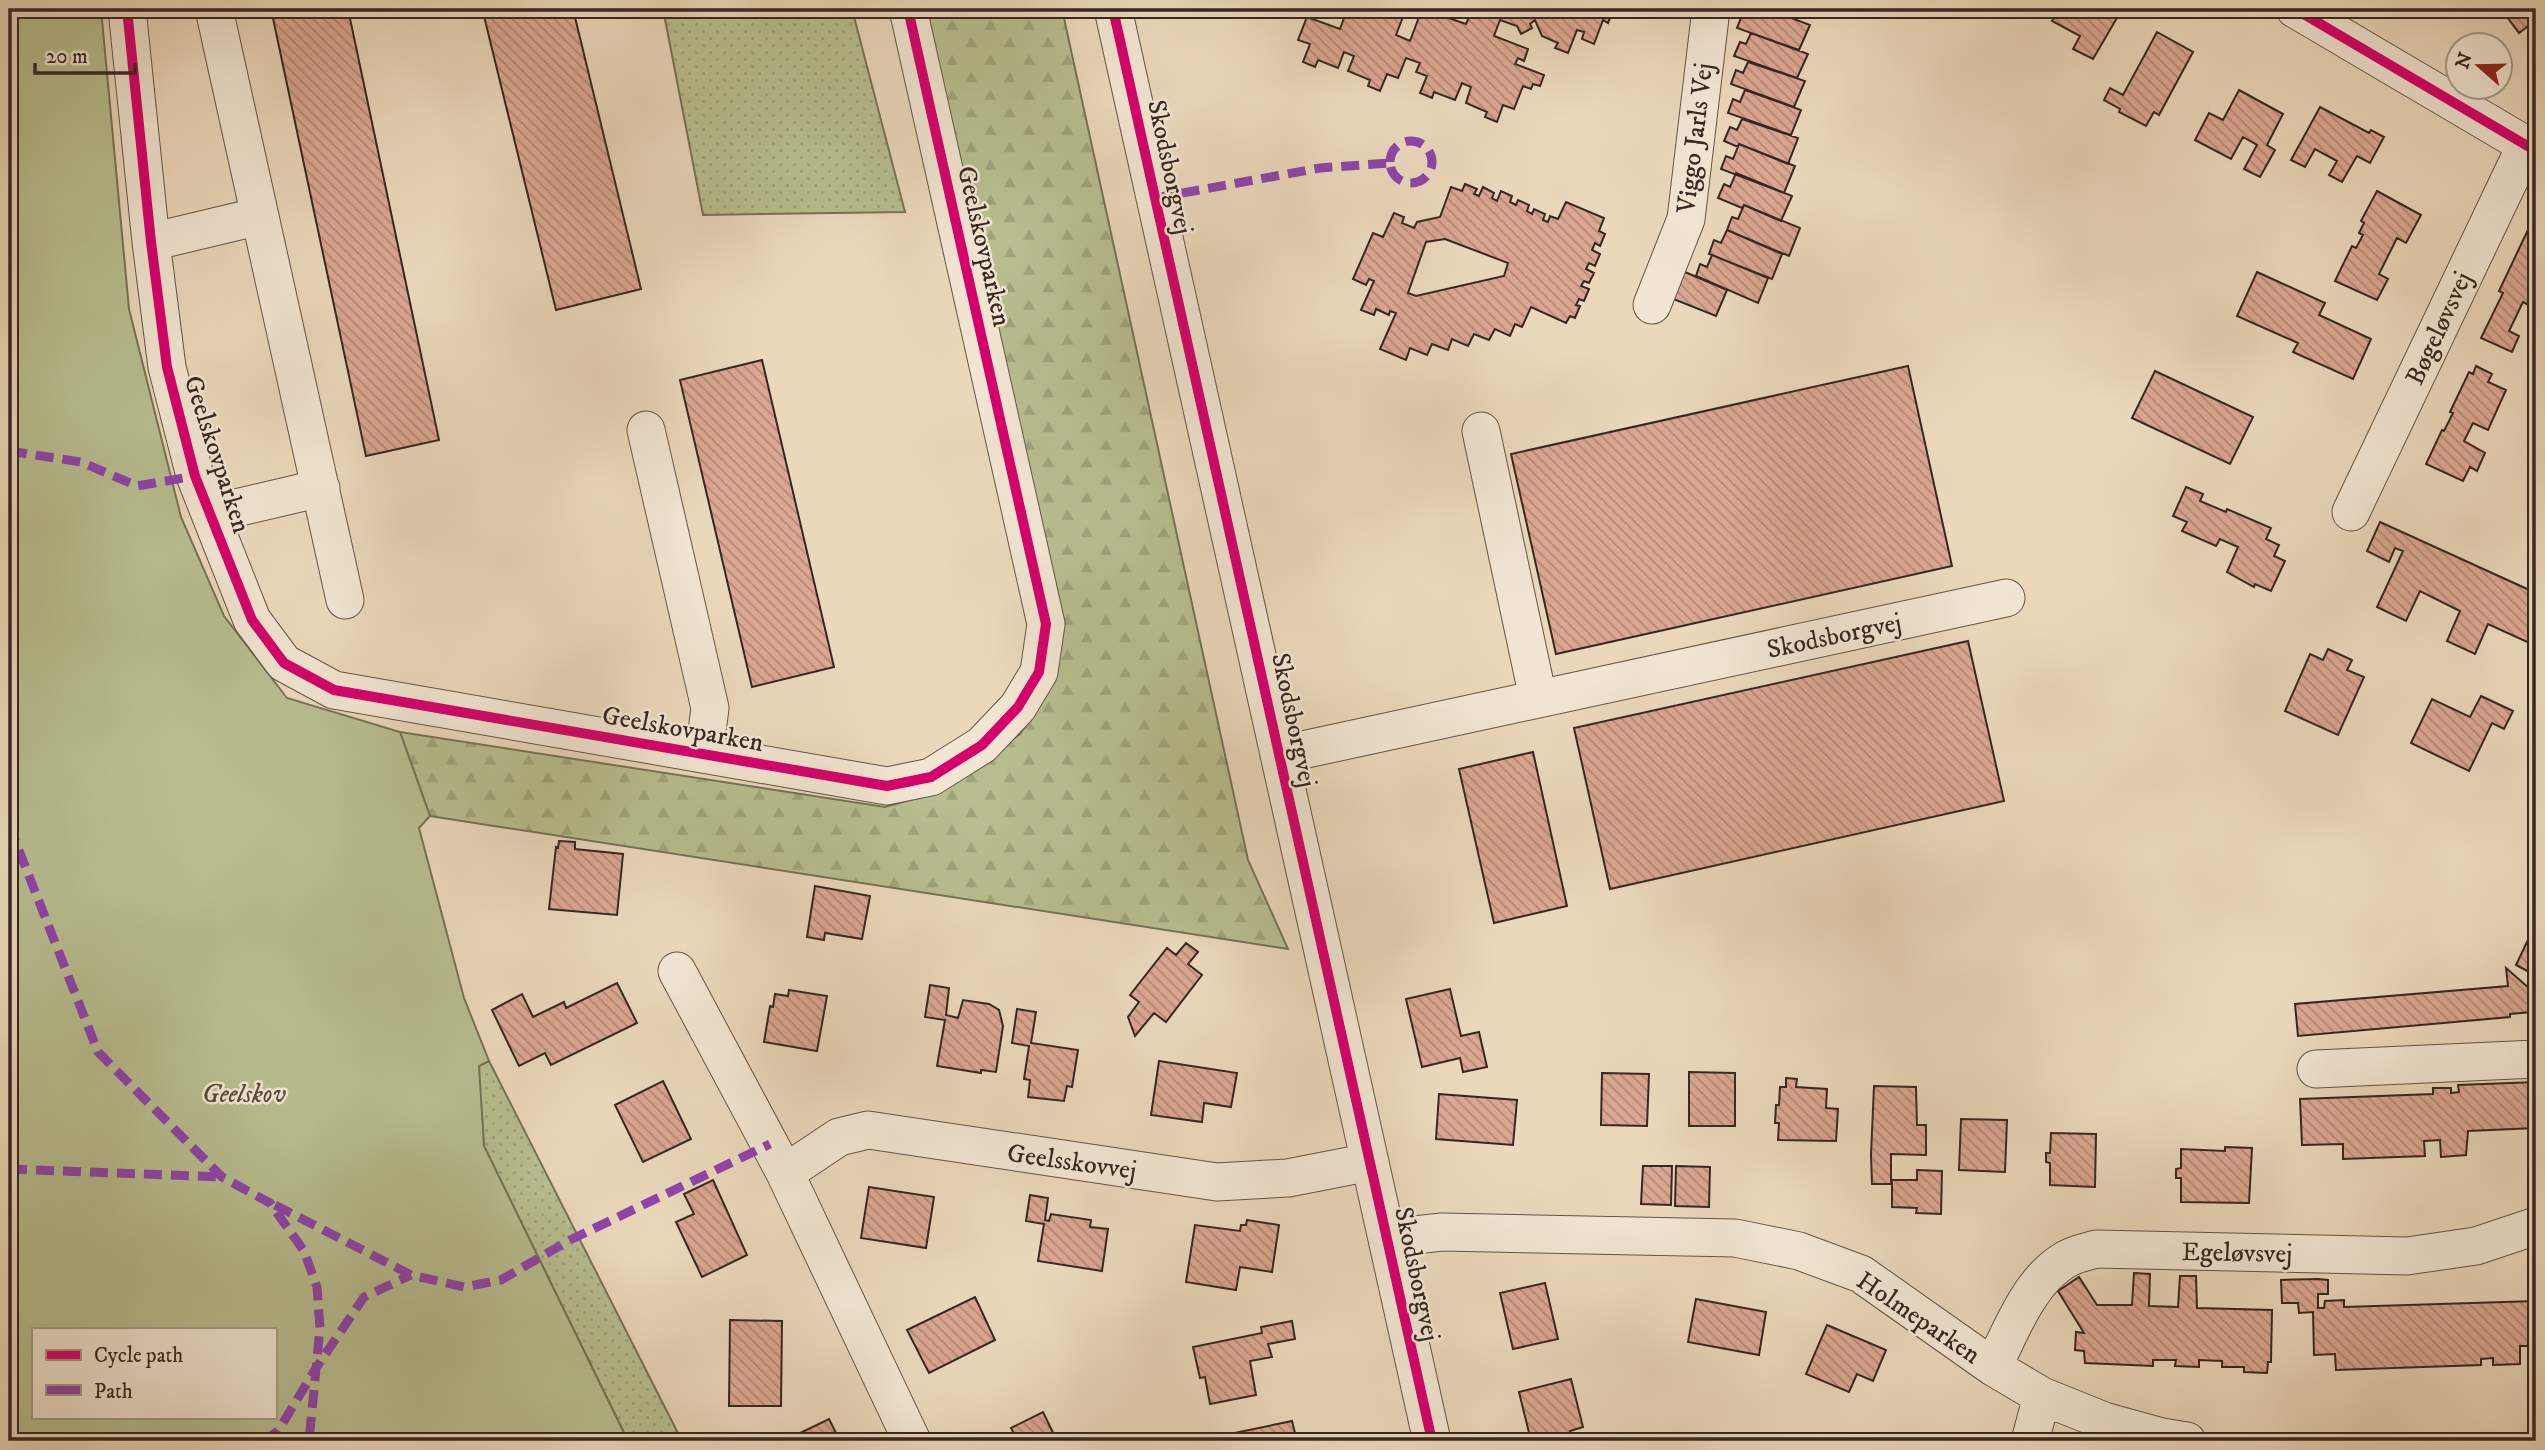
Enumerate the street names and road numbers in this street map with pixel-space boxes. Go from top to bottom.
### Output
street label: Viggo Jarls Vej [1670,61,1721,216]
street label: Skodsborgvej [1139,97,1200,238]
street label: Geelskovparken [949,163,1018,330]
street label: Bøgeløvsvej [2399,267,2480,391]
street label: Geelskovparken [176,372,258,538]
street label: Skodsborgvej [1764,606,1905,667]
street label: Skodsborgvej [1263,650,1324,791]
street label: Geelskovparken [599,699,767,760]
street label: Geelsskovvej [1005,1137,1138,1188]
street label: Skodsborgvej [1386,1204,1447,1345]
street label: Egeløvsvej [2181,1236,2293,1271]
street label: Holmeparken [1850,1265,1987,1372]

